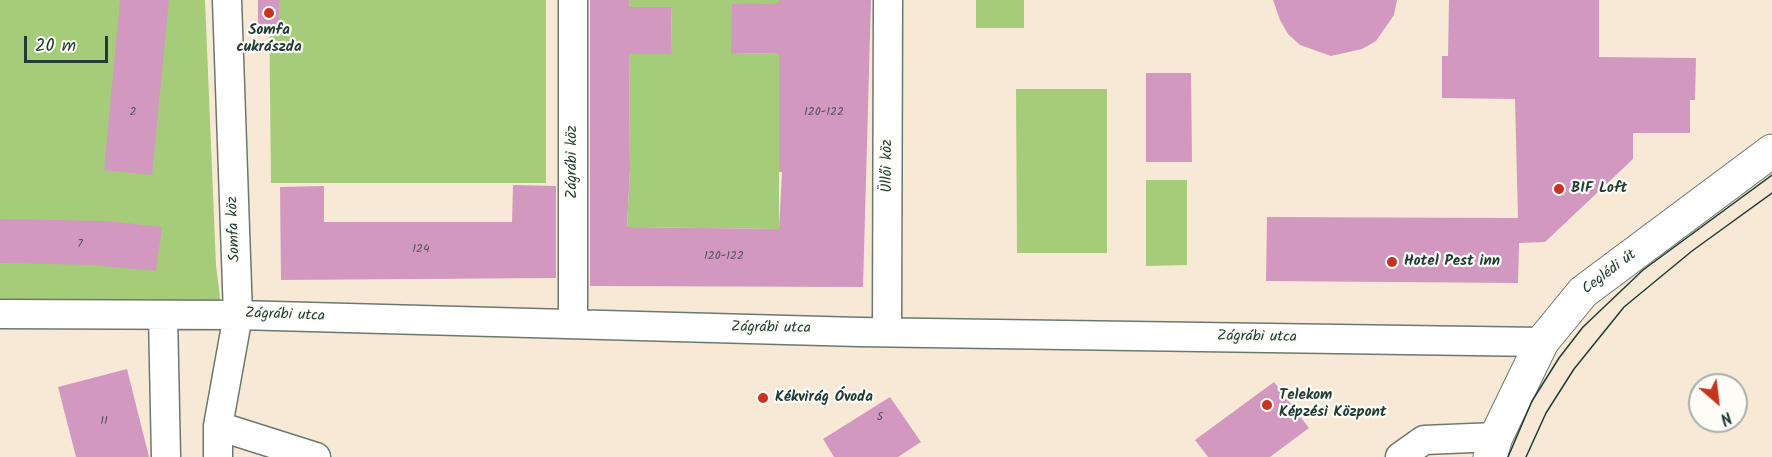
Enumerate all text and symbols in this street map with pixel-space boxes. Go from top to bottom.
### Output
marker: Somfa cukrászda [262,6,276,20]
place label: Somfa cukrászda [236,22,302,57]
scale bar [27,24,111,62]
text: 20 m [35,32,76,61]
house number: 2 [130,106,136,120]
house number: 120-122 [804,106,844,120]
street label: Zágrábi köz [564,125,582,199]
street label: Üllői köz [879,139,897,193]
place label: BIF Loft [1571,180,1627,198]
marker: BIF Loft [1552,182,1566,196]
street label: Somfa köz [225,196,245,262]
house number: 7 [77,238,83,252]
house number: 124 [412,243,430,257]
street label: Ceglédi út [1579,247,1641,299]
house number: 120-122 [704,250,744,264]
place label: Hotel Pest inn [1404,253,1500,271]
marker: Hotel Pest inn [1385,255,1399,269]
street label: Zágrábi utca [245,306,325,326]
street label: Zágrábi utca [731,319,811,339]
street label: Zágrábi utca [1217,328,1297,348]
north arrow [1688,373,1748,433]
place label: Telekom Képzési Központ [1279,387,1387,422]
place label: Kékvirág Óvoda [775,389,873,407]
marker: Kékvirág Óvoda [756,391,770,405]
marker: Telekom Képzési Központ [1260,398,1274,412]
text: N [1715,404,1736,431]
house number: 5 [877,411,883,425]
house number: 11 [100,415,108,429]

